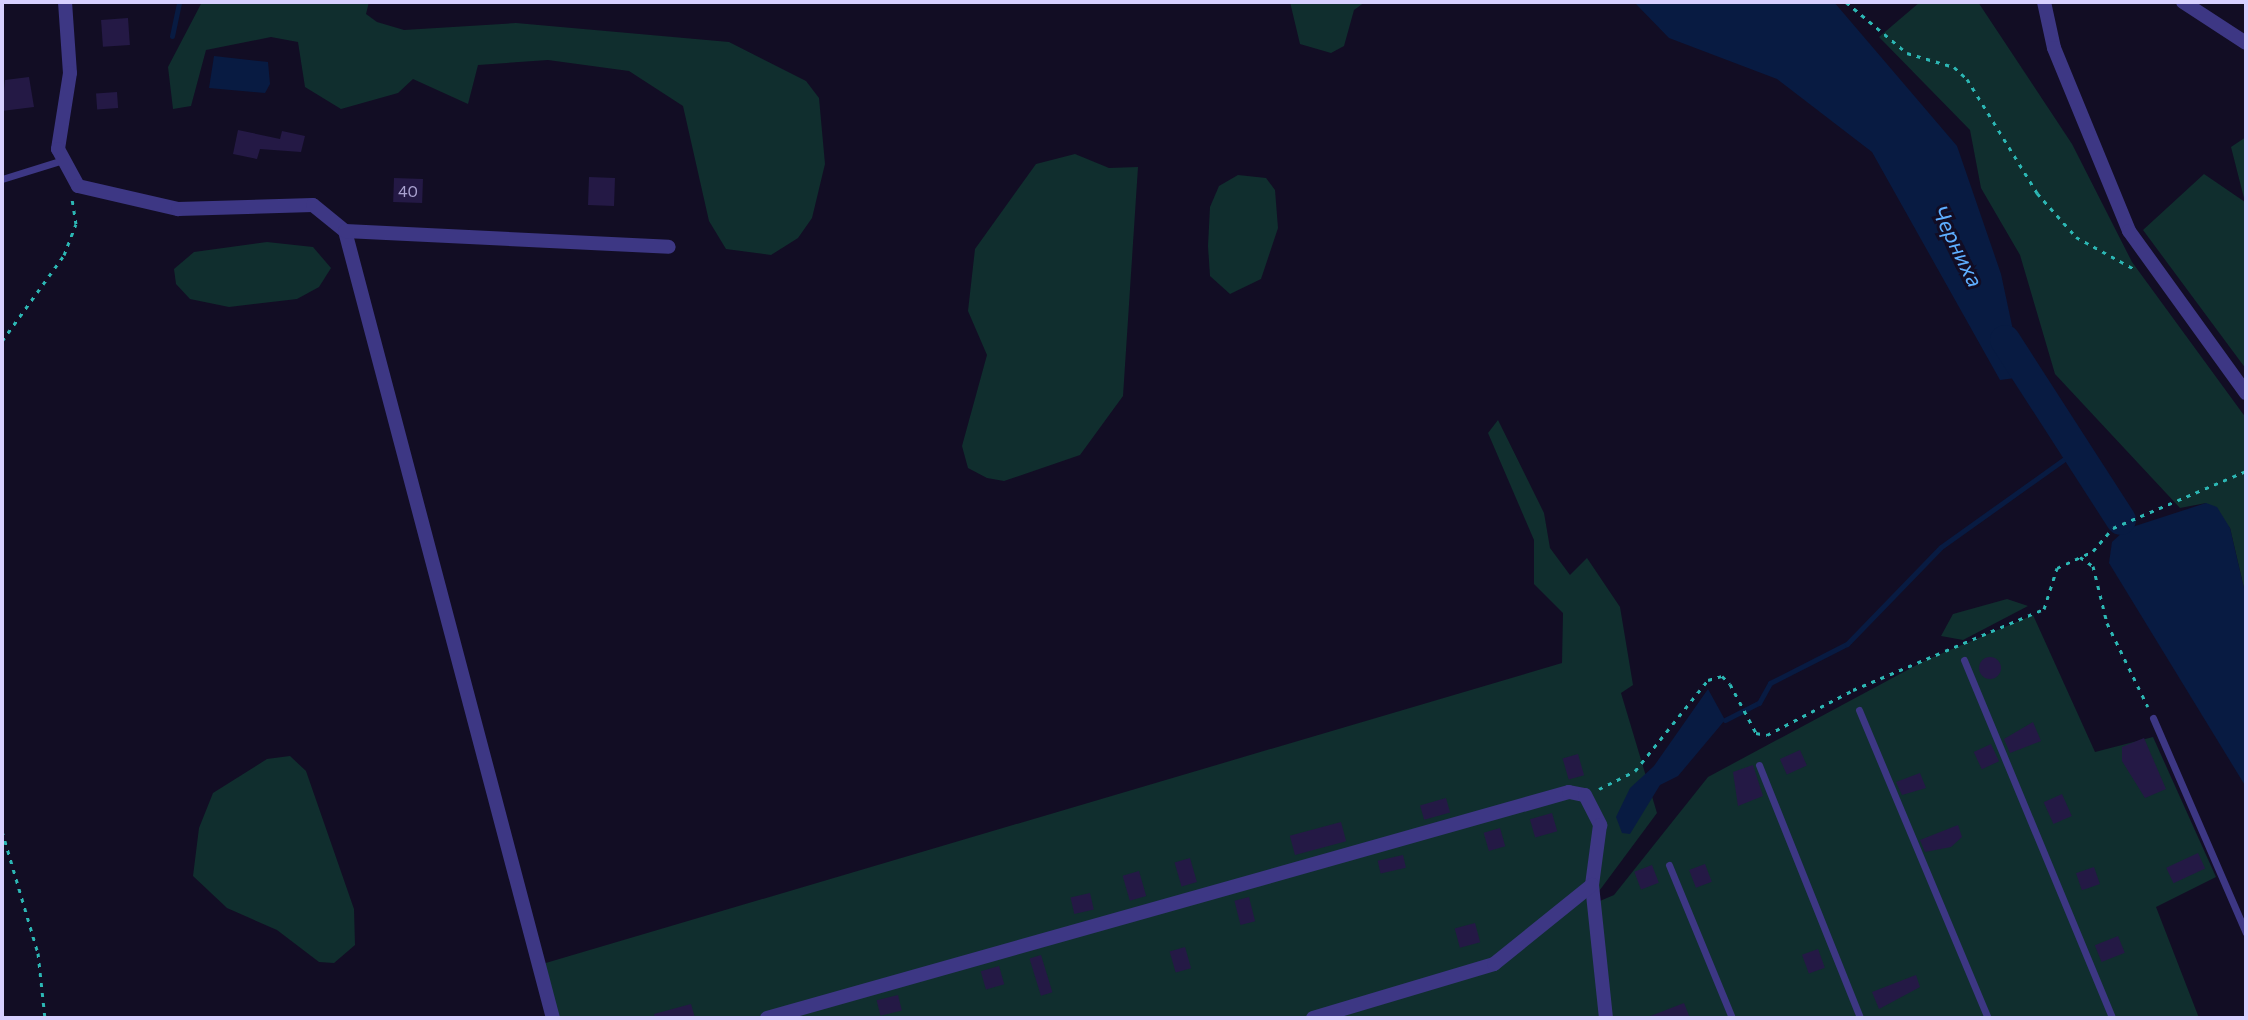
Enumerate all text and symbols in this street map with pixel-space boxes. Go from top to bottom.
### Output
house number: 40 [398,181,418,201]
water label: Черниха [1927,201,1989,291]

